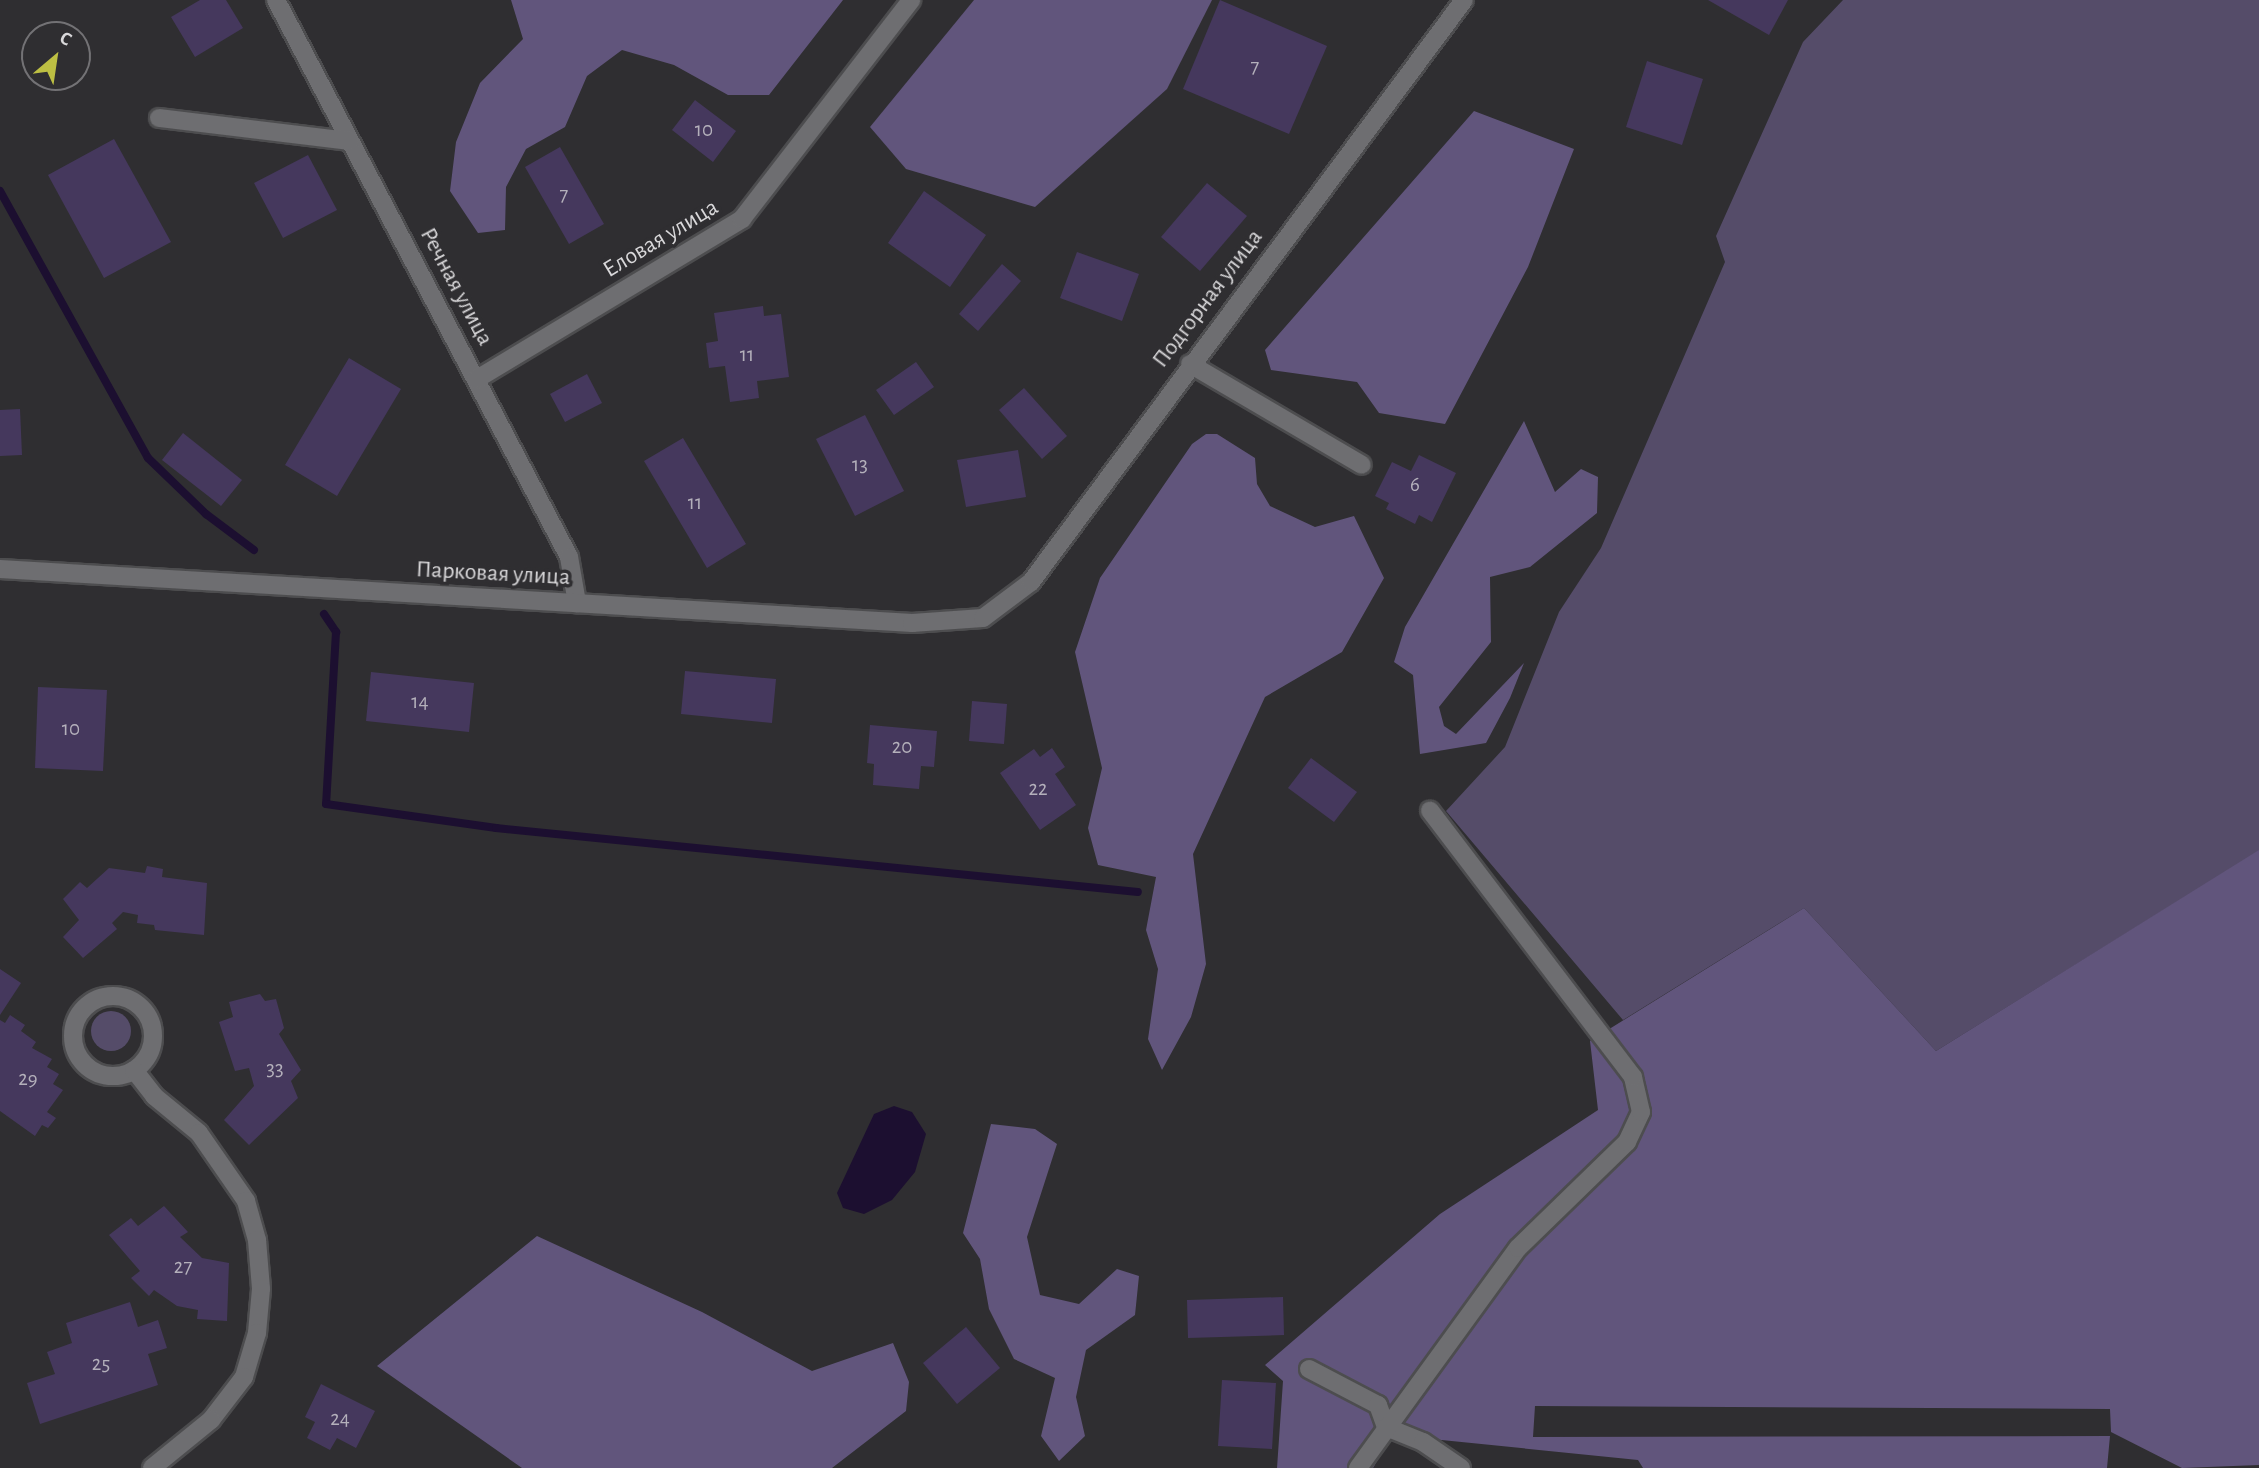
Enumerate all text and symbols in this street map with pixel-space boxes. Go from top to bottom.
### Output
north arrow [21,21,91,91]
text: С [56,28,75,50]
house number: 7 [1251,54,1259,80]
house number: 10 [695,117,713,143]
house number: 7 [560,182,568,208]
street label: Еловая улица [598,193,724,285]
street label: Речная улица [413,223,499,351]
street label: Подгорная улица [1147,224,1269,374]
house number: 11 [740,342,754,368]
house number: 13 [852,452,868,478]
house number: 6 [1410,472,1420,498]
house number: 11 [688,490,702,516]
street label: Парковая улица [415,556,571,592]
house number: 14 [411,689,429,715]
house number: 10 [62,716,80,742]
house number: 20 [892,734,912,760]
house number: 22 [1028,776,1048,802]
house number: 33 [266,1056,284,1082]
house number: 29 [18,1066,38,1092]
house number: 27 [174,1254,192,1280]
house number: 25 [92,1351,110,1377]
house number: 24 [330,1406,350,1432]

